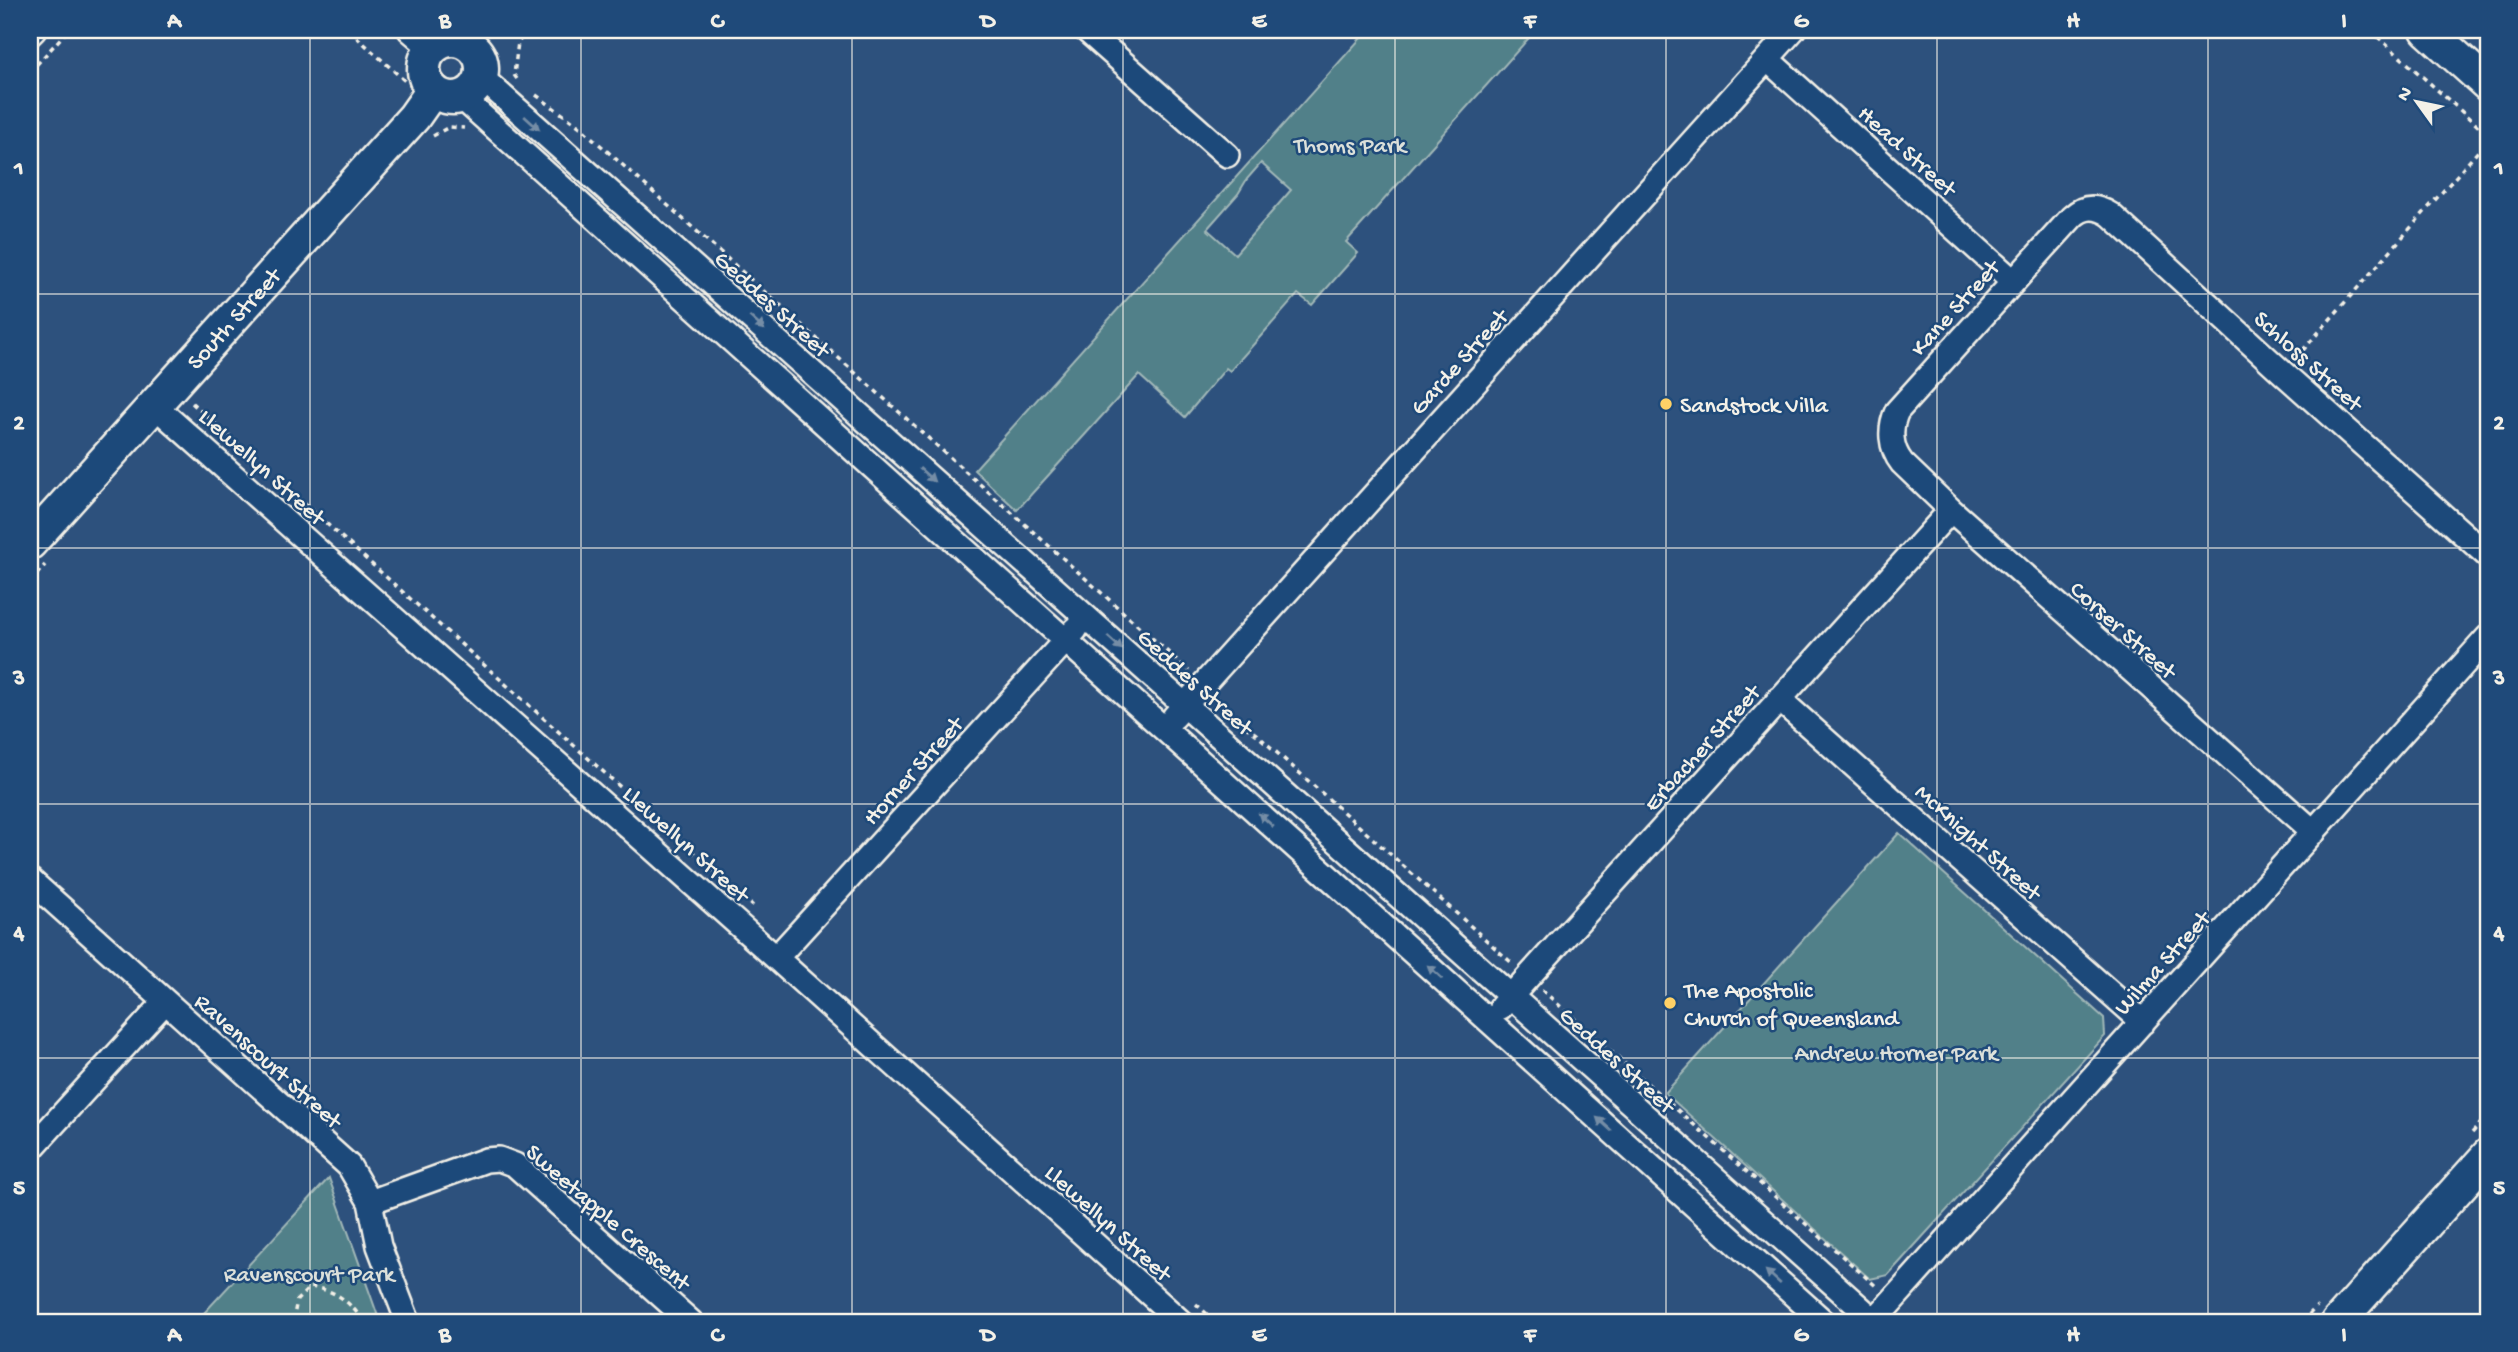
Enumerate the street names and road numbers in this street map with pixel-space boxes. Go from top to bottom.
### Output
street label: Head Street [1850,101,1963,206]
street label: Geddes Street [706,246,836,367]
street label: Kane Street [1906,253,2009,364]
street label: South Street [182,262,290,377]
street label: Garde Street [1405,303,1517,422]
street label: Schloss Street [2246,306,2369,421]
street label: Llewellyn Street [191,404,332,535]
street label: Corser Street [2062,576,2183,688]
street label: Geddes Street [1129,624,1259,745]
street label: Erbacher Street [1639,678,1770,819]
street label: Horner Street [858,710,973,833]
street label: McKnight Street [1907,779,2048,910]
street label: Llewellyn Street [615,781,756,912]
street label: Wilma Street [2109,904,2220,1023]
street label: Ravenscourt Street [187,989,348,1138]
street label: Geddes Street [1551,1002,1681,1123]
street label: Sweetapple Crescent [518,1139,697,1300]
street label: Llewellyn Street [1037,1160,1178,1291]

